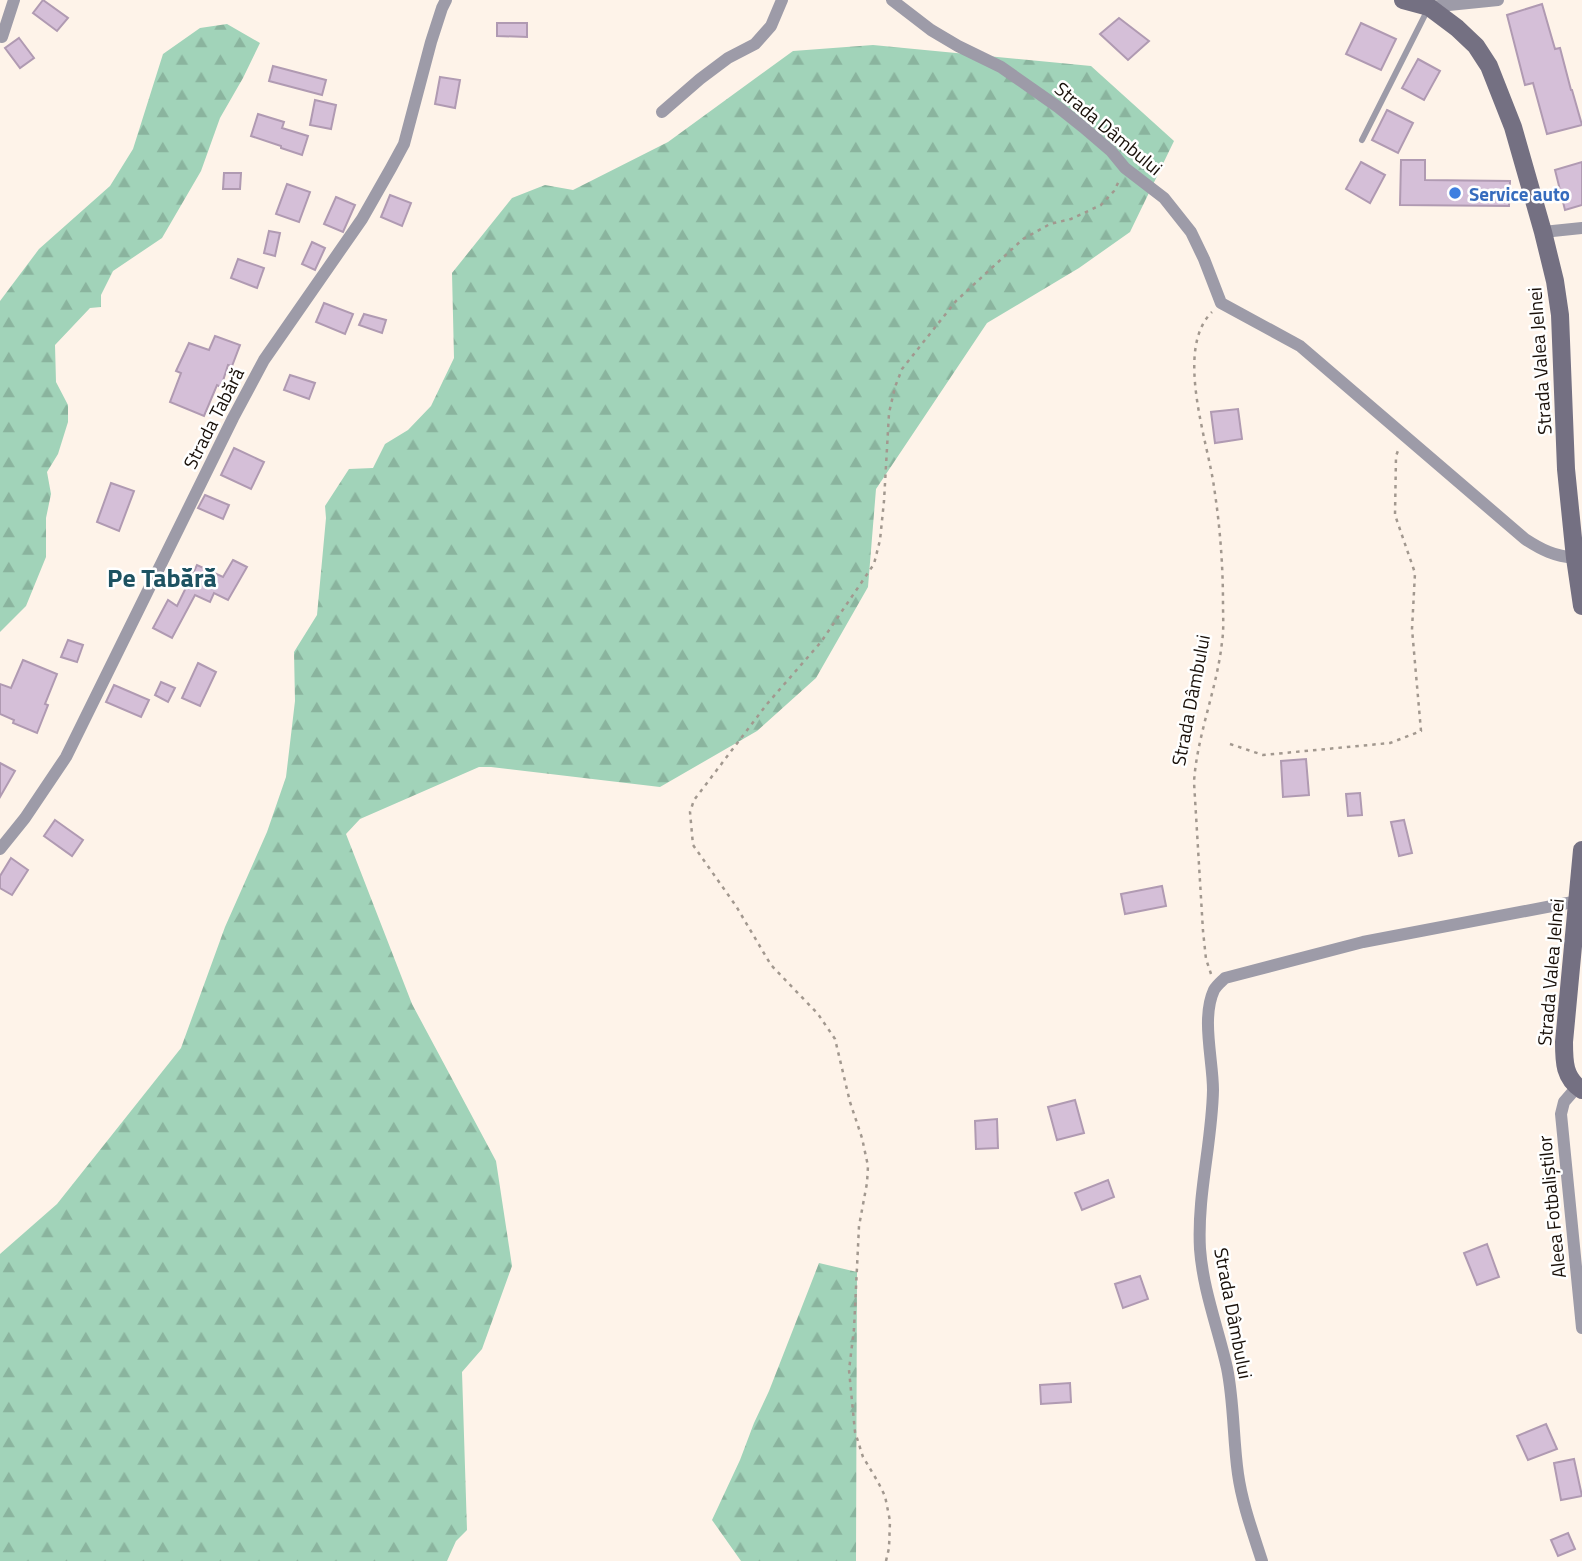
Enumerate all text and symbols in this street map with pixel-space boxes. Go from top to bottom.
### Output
street label: Strada Dâmbului [1049,74,1169,182]
place label: Service auto [1469,179,1570,208]
marker: Service auto [1447,185,1463,201]
street label: Strada Valea Jelnei [1519,286,1559,436]
street label: Strada Tabără [175,362,251,474]
district label: Pe Tabără [107,558,217,597]
street label: Strada Dâmbului [1163,632,1217,768]
street label: Strada Valea Jelnei [1529,897,1571,1047]
street label: Aleea Fotbaliștilor [1529,1134,1573,1280]
street label: Strada Dâmbului [1207,1245,1261,1381]

